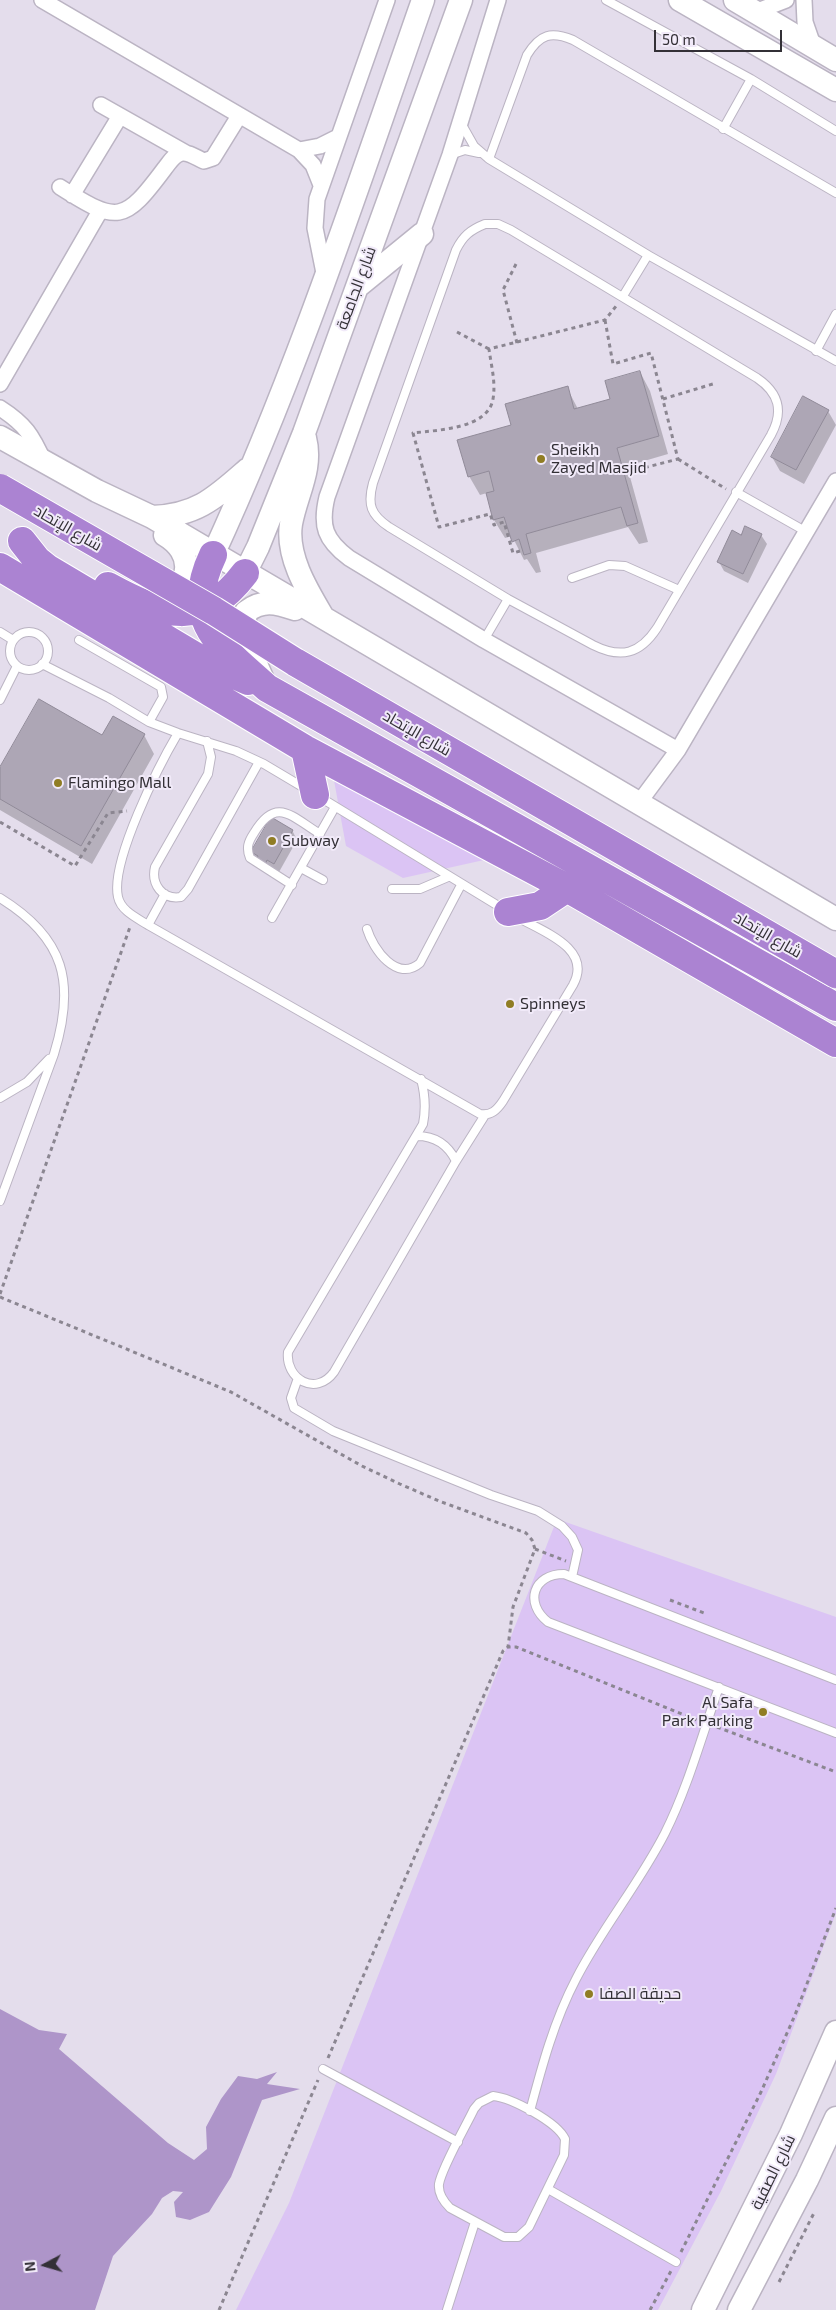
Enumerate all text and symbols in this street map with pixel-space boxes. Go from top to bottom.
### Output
scale bar [656,20,784,52]
text: 50 m [662,30,696,48]
street label: شارع الجامعة [332,244,380,332]
place label: Sheikh Zayed Masjid [551,440,647,478]
marker: Sheikh Zayed Masjid [535,453,547,465]
street label: شارع الإتحاد [30,501,106,555]
street label: شارع الإتحاد [379,706,455,760]
place label: Flamingo Mall [68,773,171,793]
marker: Flamingo Mall [52,777,64,789]
place label: Subway [282,831,340,851]
marker: Subway [266,835,278,847]
street label: شارع الإتحاد [730,908,806,962]
place label: Spinneys [520,994,586,1014]
marker: Spinneys [504,998,516,1010]
place label: Al Safa Park Parking [662,1693,753,1731]
marker: Al Safa Park Parking [757,1706,769,1718]
place label: حديقة الصفا [599,1984,681,2004]
marker: حديقة الصفا [583,1988,595,2000]
street label: شارع الصفية [747,2131,799,2213]
north arrow [20,2240,70,2290]
text: N [21,2261,39,2273]

